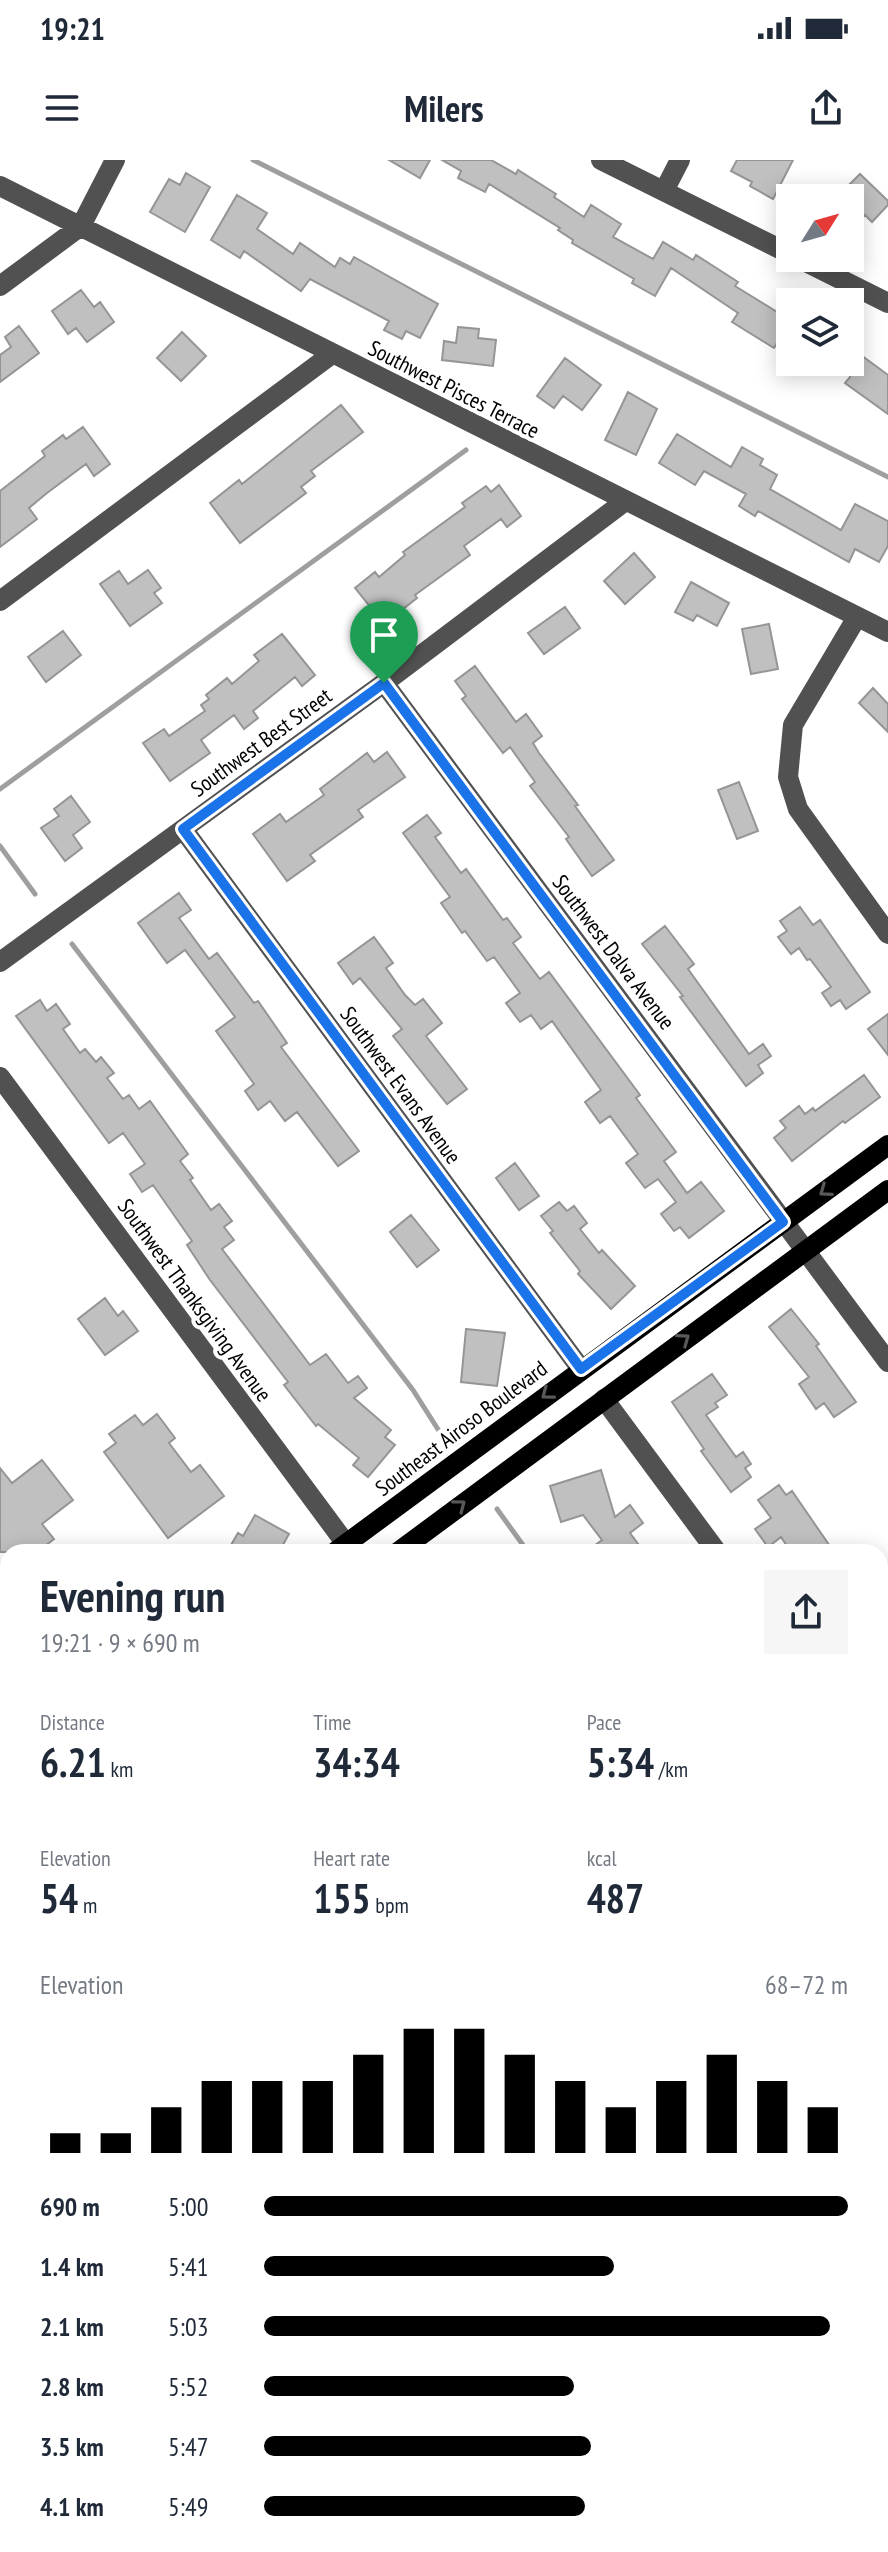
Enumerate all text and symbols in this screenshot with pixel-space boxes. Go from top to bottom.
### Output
text: 19:21 [40,9,105,48]
text: Milers [404,85,484,132]
icon: menu [40,86,84,130]
icon: share [804,86,848,130]
north arrow [776,184,864,272]
map controls [776,184,864,376]
button: layers [776,288,864,376]
street label: Southwest Pisces Terrace [364,334,544,444]
pin [350,601,418,683]
icon: arrive [362,613,406,657]
street label: Southwest Best Street [185,681,337,803]
street label: Southwest Dalva Avenue [547,869,681,1035]
street label: Southwest Evans Avenue [334,1001,468,1169]
one-way arrow [819,1182,834,1196]
street label: Southwest Thanksgiving Avenue [112,1193,278,1407]
one-way arrow [675,1334,690,1349]
street label: Southeast Airoso Boulevard [369,1354,553,1502]
one-way arrow [542,1385,556,1399]
one-way arrow [451,1501,466,1515]
text: Evening run [40,1567,225,1624]
button: share [764,1570,848,1654]
text: 19:21 · 9 × 690 m [40,1626,200,1659]
text: Distance [40,1708,105,1736]
text: Time [313,1708,351,1736]
text: Pace [587,1708,621,1736]
text: 6.21 [40,1736,106,1788]
text: 34:34 [313,1736,400,1788]
text: 5:34 [587,1736,654,1788]
text: km [106,1755,133,1783]
text: /km [654,1755,688,1783]
text: Elevation [40,1844,111,1872]
text: Heart rate [313,1844,390,1872]
text: kcal [587,1844,617,1872]
text: 54 [40,1872,78,1924]
text: 155 [313,1872,371,1924]
text: 487 [587,1872,644,1924]
text: m [78,1891,97,1919]
text: bpm [371,1891,409,1919]
text: Elevation [40,1968,123,2001]
text: 68–72 m [765,1968,848,2001]
text: 690 m [40,2190,100,2223]
text: 5:00 [168,2190,208,2223]
text: 1.4 km [40,2250,104,2283]
text: 5:41 [168,2250,208,2283]
text: 2.1 km [40,2310,104,2343]
text: 5:03 [168,2310,208,2343]
text: 2.8 km [40,2370,104,2403]
text: 5:52 [168,2370,208,2403]
text: 3.5 km [40,2430,104,2463]
text: 5:47 [168,2430,208,2463]
text: 4.1 km [40,2490,104,2523]
text: 5:49 [168,2490,208,2523]

